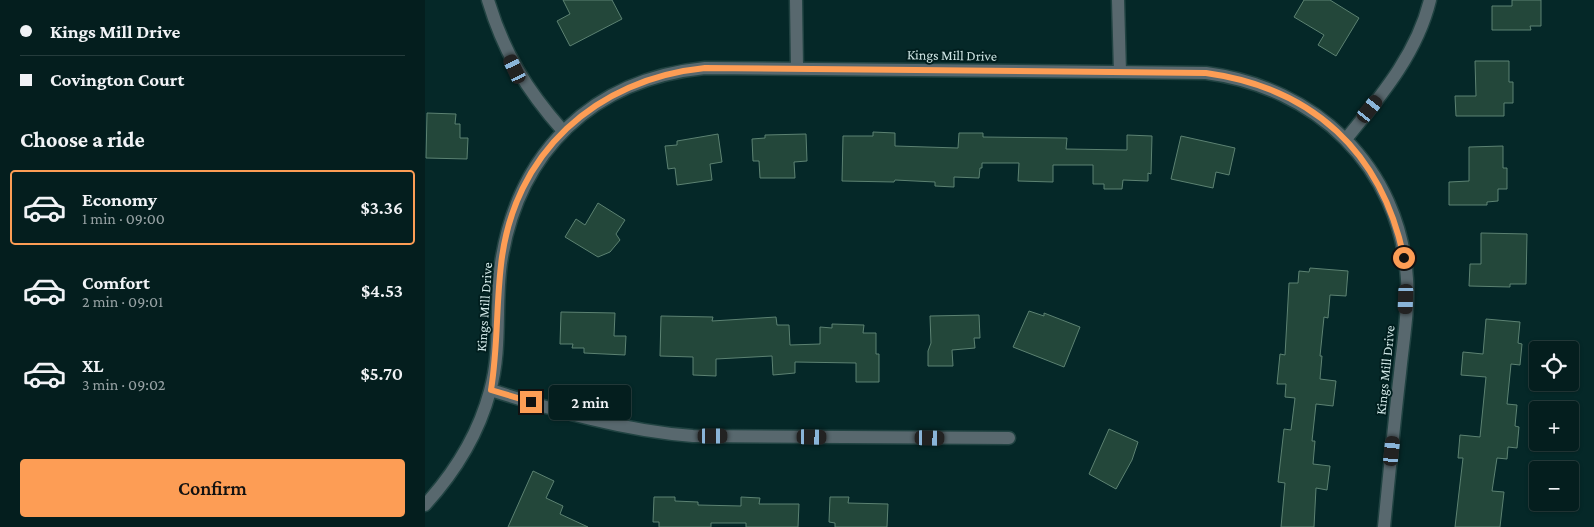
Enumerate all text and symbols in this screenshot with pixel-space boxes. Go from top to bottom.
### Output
text: Kings Mill Drive [50,21,180,42]
street label: Kings Mill Drive [907,46,997,64]
car [501,52,528,86]
text: Covington Court [50,69,184,90]
car [1354,93,1385,125]
text: Choose a ride [20,127,145,152]
icon: car [22,185,67,230]
text: Economy [82,189,157,210]
text: $3.36 [361,197,403,218]
text: 1 min · 09:00 [82,210,165,227]
route start [1393,247,1415,269]
street label: Kings Mill Drive [473,262,495,352]
icon: car [22,268,67,313]
text: Comfort [82,272,150,293]
text: $4.53 [361,280,403,301]
car [1397,284,1414,314]
text: 2 min · 09:01 [82,293,163,310]
street label: Kings Mill Drive [1372,325,1398,415]
map controls [1529,341,1579,511]
button: locate [1529,341,1579,391]
icon: car [22,351,67,396]
text: XL [82,355,104,376]
text: $5.70 [360,363,403,384]
text: 3 min · 09:02 [82,376,165,393]
callout: 2 min [549,384,631,420]
route end [520,391,542,413]
text: 2 min [571,394,609,411]
button: + [1529,401,1579,451]
car [698,429,728,444]
car [796,429,827,445]
car [914,430,945,446]
car [1382,435,1401,467]
button: Confirm [20,459,405,517]
button: − [1529,461,1579,511]

